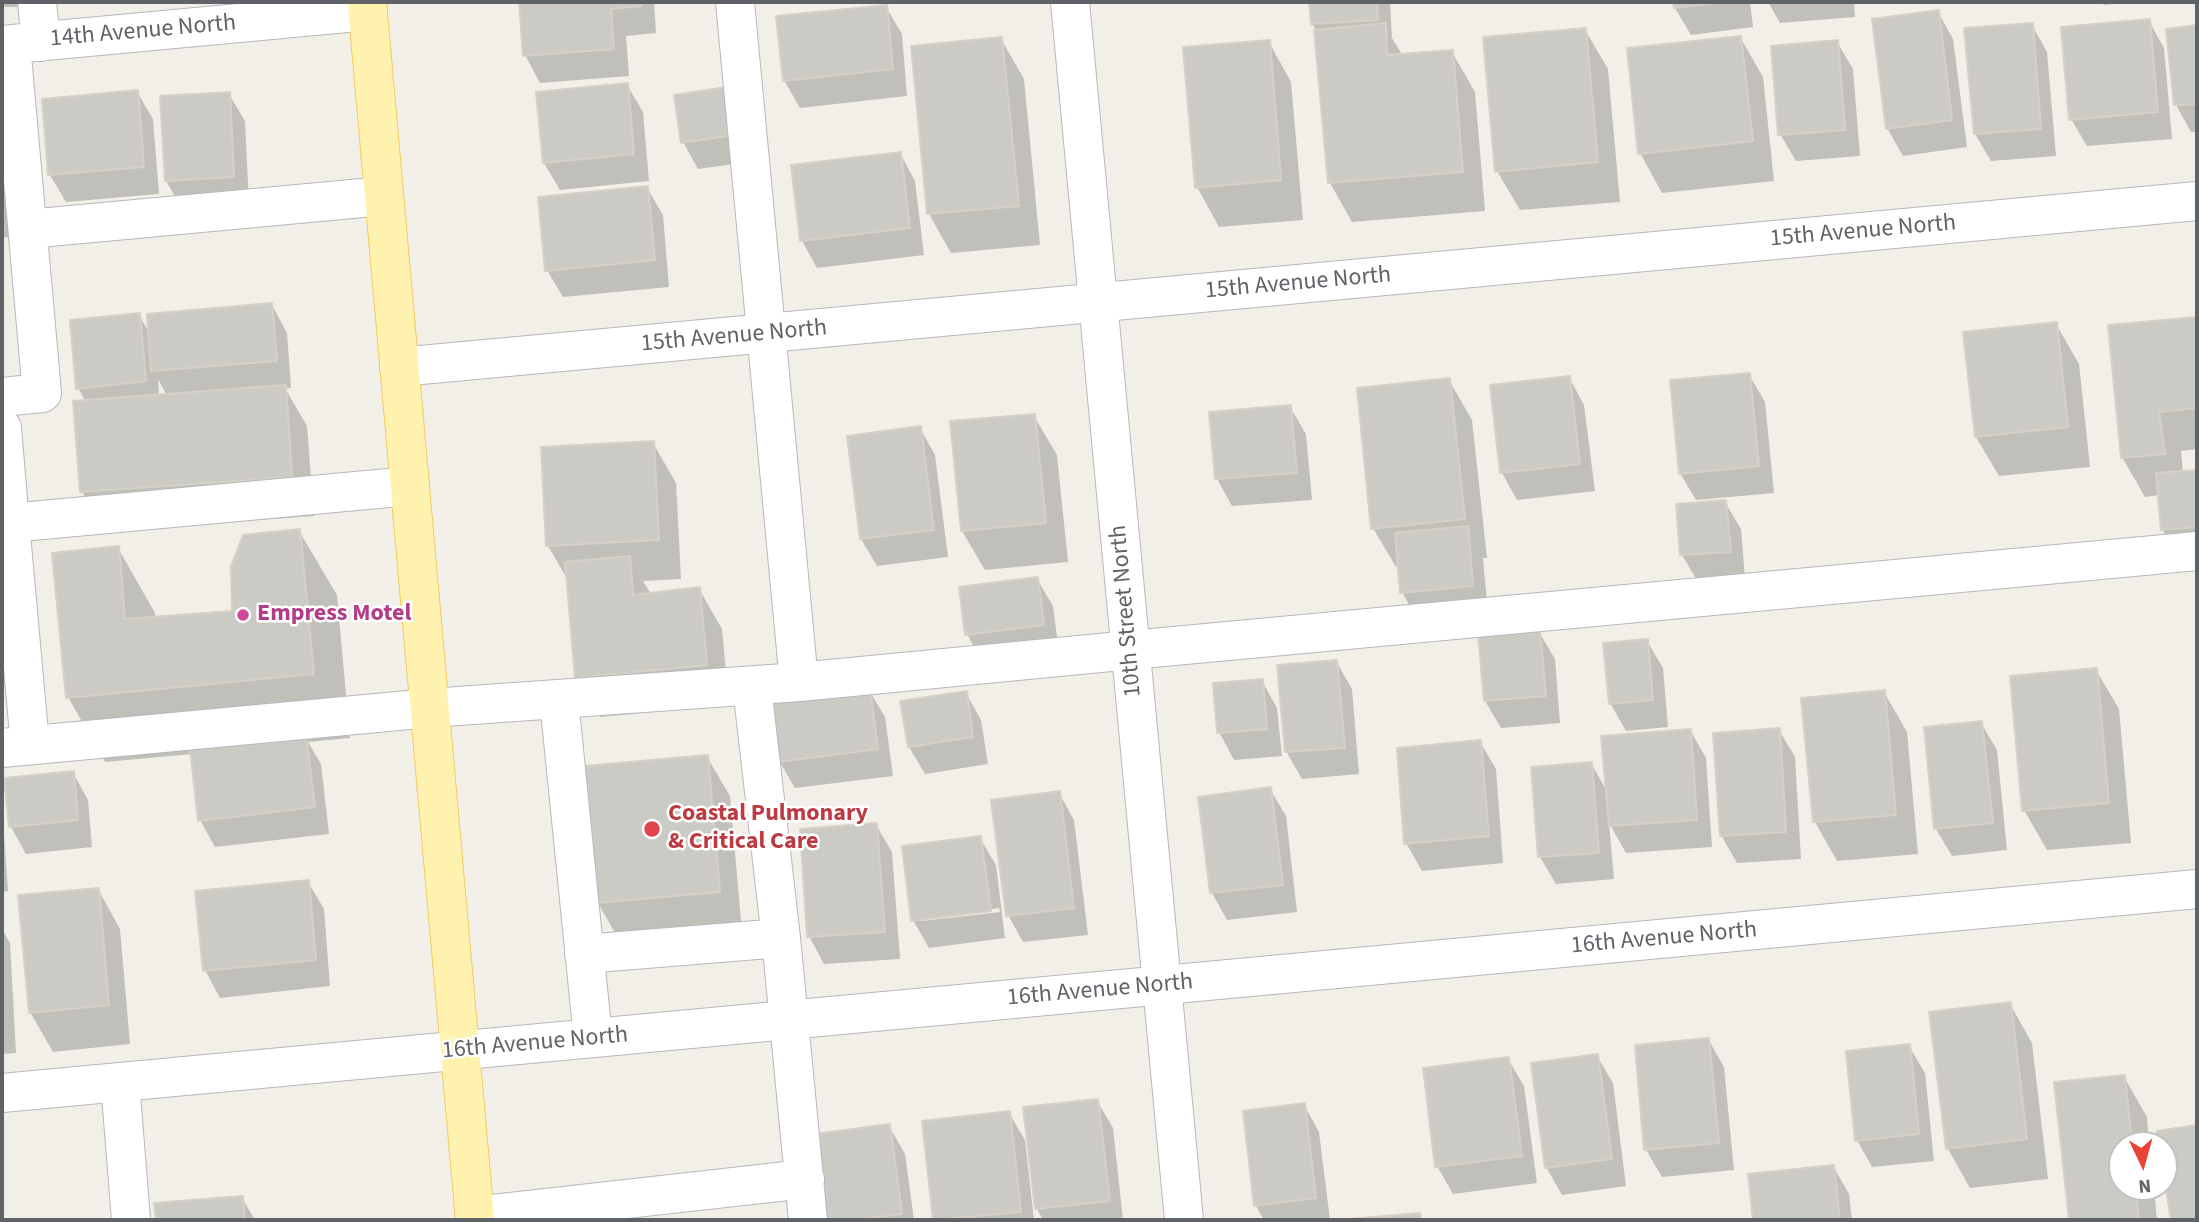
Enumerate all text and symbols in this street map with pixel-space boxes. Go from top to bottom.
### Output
street label: 14th Avenue North [49,10,237,54]
street label: 15th Avenue North [1769,210,1957,254]
street label: 15th Avenue North [1204,262,1392,306]
street label: 15th Avenue North [640,315,828,359]
street label: 10th Street North [1105,524,1149,698]
place label: Empress Motel [257,601,411,629]
marker: Empress Motel [235,607,251,623]
place label: Coastal Pulmonary & Critical Care [668,801,868,857]
marker: Coastal Pulmonary & Critical Care [642,819,662,839]
street label: 16th Avenue North [1570,917,1758,961]
street label: 16th Avenue North [1006,969,1194,1013]
street label: 16th Avenue North [441,1022,629,1066]
north arrow [2108,1131,2178,1201]
text: N [2137,1171,2152,1199]

